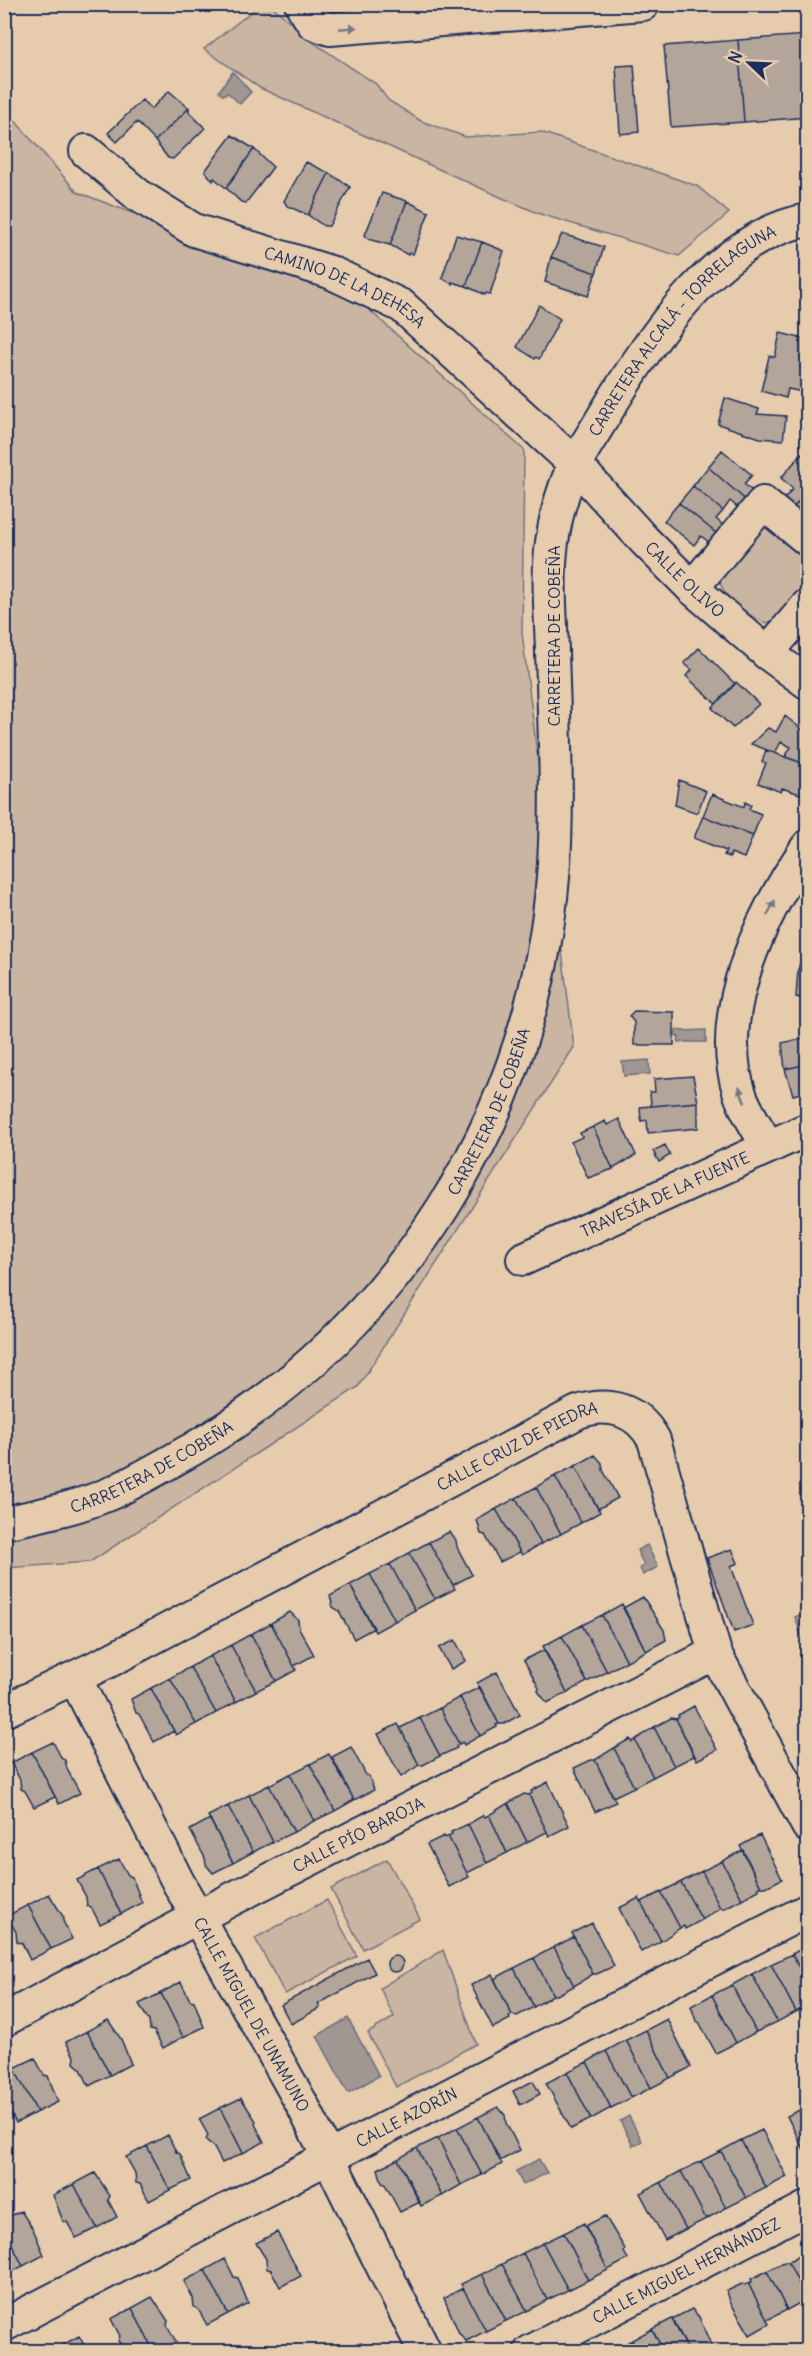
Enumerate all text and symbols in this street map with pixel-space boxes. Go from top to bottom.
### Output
one-way arrow [339,23,358,33]
north arrow [719,33,779,93]
text: N [724,48,747,66]
street label: CARRETERA ALCALÁ - TORRELAGUNA [584,221,779,440]
street label: CAMINO DE LA DEHESA [262,242,429,332]
street label: CALLE OLIVO [641,537,729,622]
street label: CARRETERA DE COBEÑA [544,546,564,726]
one-way arrow [766,899,776,916]
street label: CARRETERA DE COBEÑA [443,1025,534,1199]
one-way arrow [737,1086,746,1104]
street label: TRAVESÍA DE LA FUENTE [577,1147,752,1241]
street label: CALLE CRUZ DE PIEDRA [433,1398,599,1495]
street label: CARRETERA DE COBEÑA [68,1416,237,1517]
street label: CALLE PÍO BAROJA [289,1793,428,1876]
street label: CALLE MIGUEL DE UNAMUNO [189,1913,314,2115]
street label: CALLE AZORÍN [353,2083,461,2152]
street label: CALLE MIGUEL HERNÁNDEZ [589,2213,783,2328]

